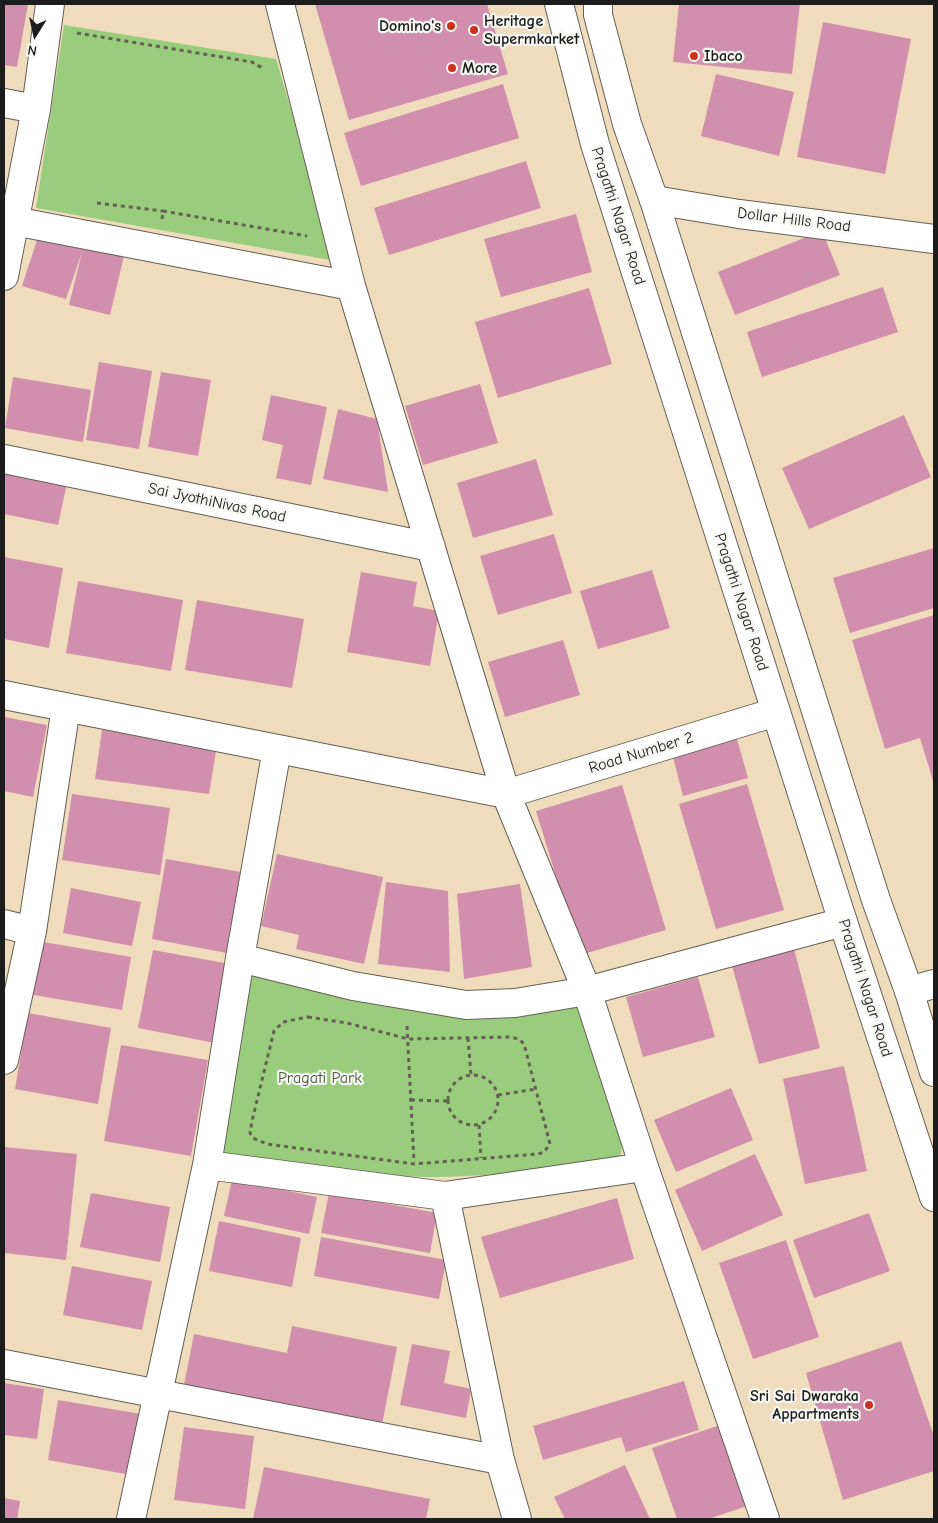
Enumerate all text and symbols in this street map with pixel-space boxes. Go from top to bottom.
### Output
north arrow [10,10,60,60]
place label: Heritage Supermkarket [484,11,579,49]
place label: Domino's [379,16,441,36]
marker: Domino's [445,20,457,32]
marker: Heritage Supermkarket [468,24,480,36]
text: N [26,41,38,59]
place label: Ibaco [704,46,743,66]
marker: Ibaco [688,50,700,62]
place label: More [462,58,497,78]
marker: More [446,62,458,74]
street label: Pragathi Nagar Road [587,145,649,287]
street label: Dollar Hills Road [736,204,852,236]
street label: Sai JyothiNivas Road [146,479,288,527]
street label: Pragathi Nagar Road [710,531,772,673]
street label: Road Number 2 [586,728,696,778]
street label: Pragathi Nagar Road [834,917,896,1059]
park label: Pragati Park [278,1068,362,1088]
place label: Sri Sai Dwaraka Appartments [750,1386,859,1424]
marker: Sri Sai Dwaraka Appartments [863,1399,875,1411]

